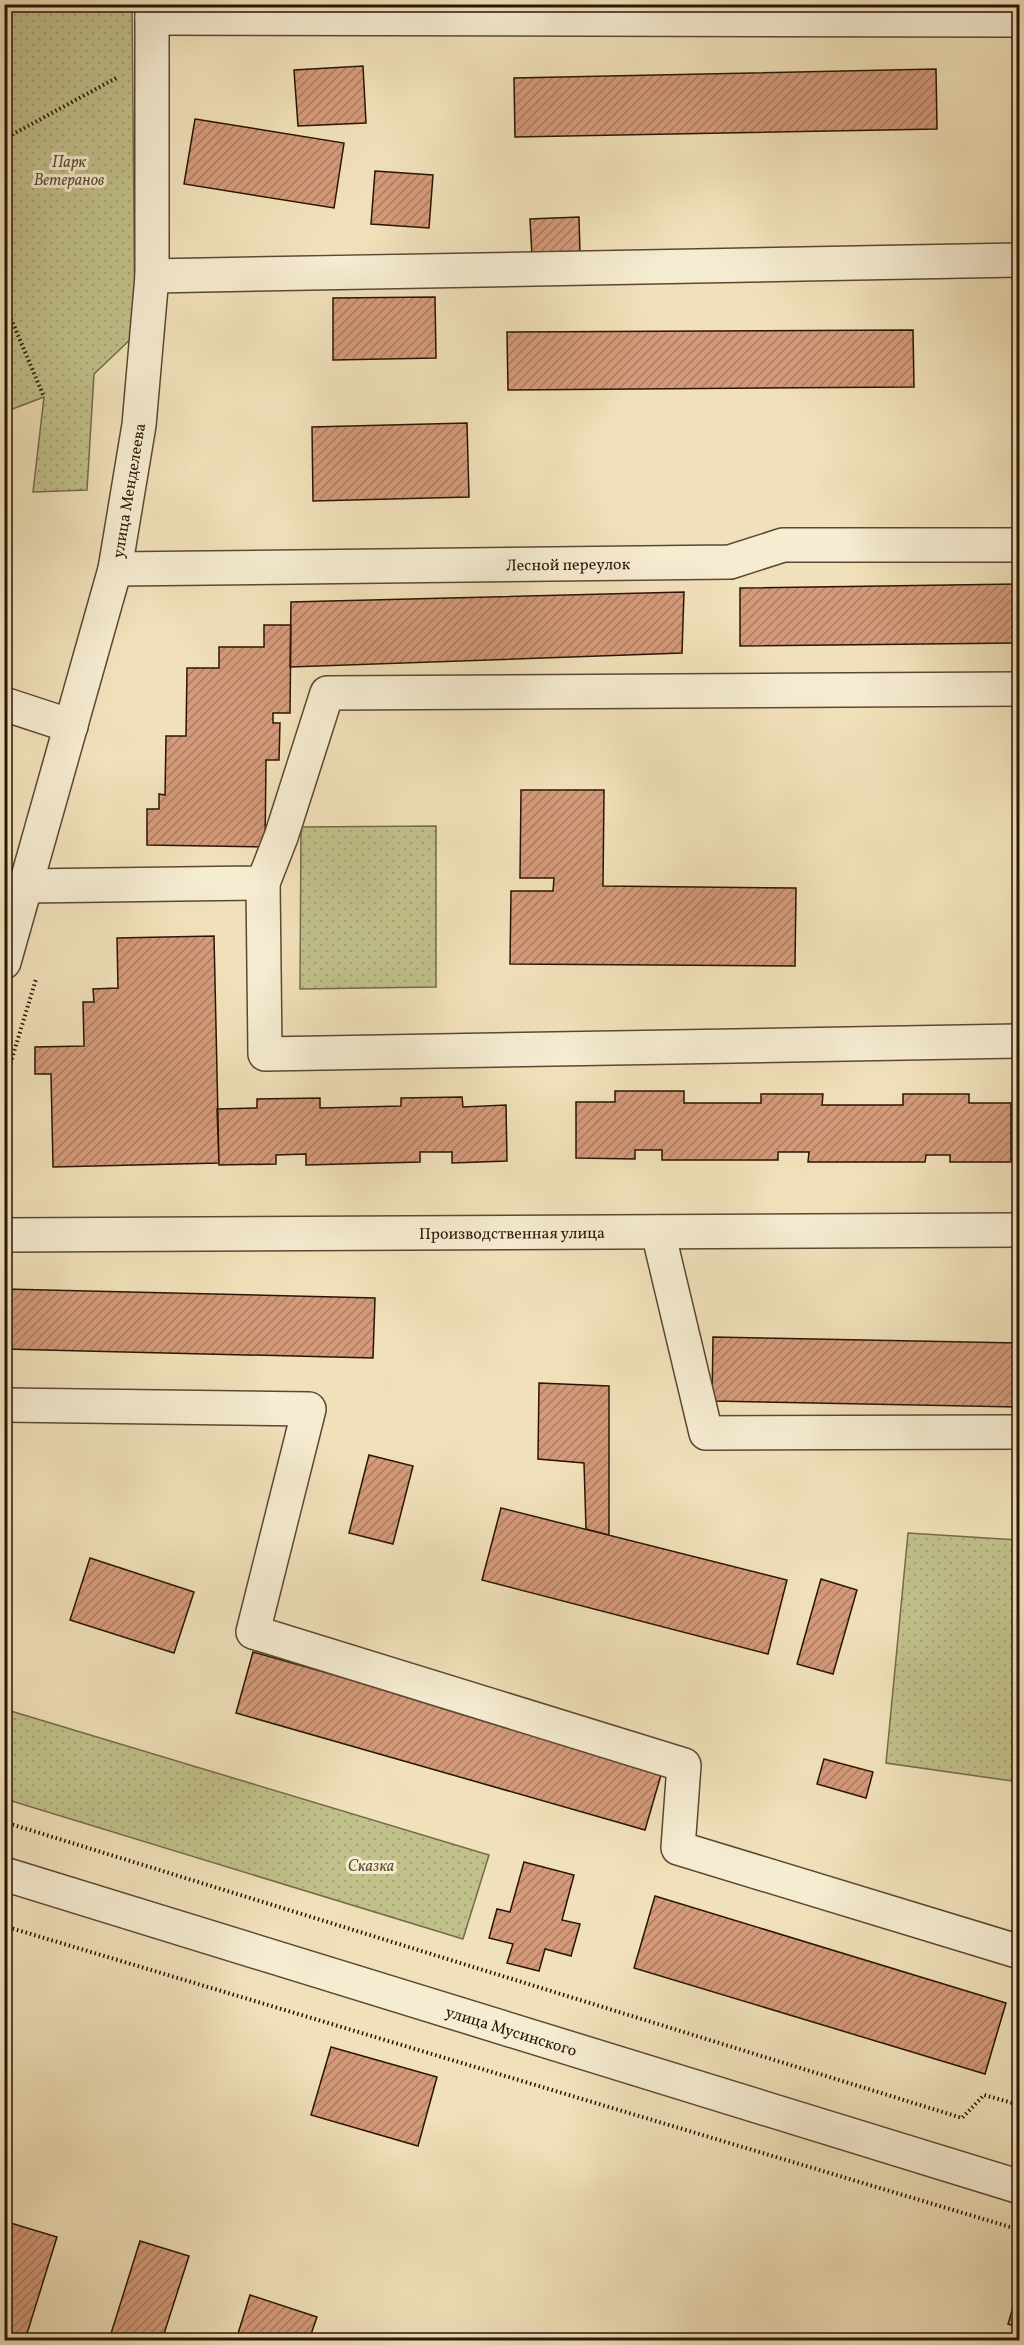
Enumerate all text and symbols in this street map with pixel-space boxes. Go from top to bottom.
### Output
park label: Парк Ветеранов [34,152,104,192]
street label: улица Менделеева [108,422,152,560]
street label: Лесной переулок [506,554,631,578]
street label: Производственная улица [419,1223,605,1246]
park label: Сказка [348,1856,395,1878]
street label: улица Мусинского [442,2002,579,2063]

